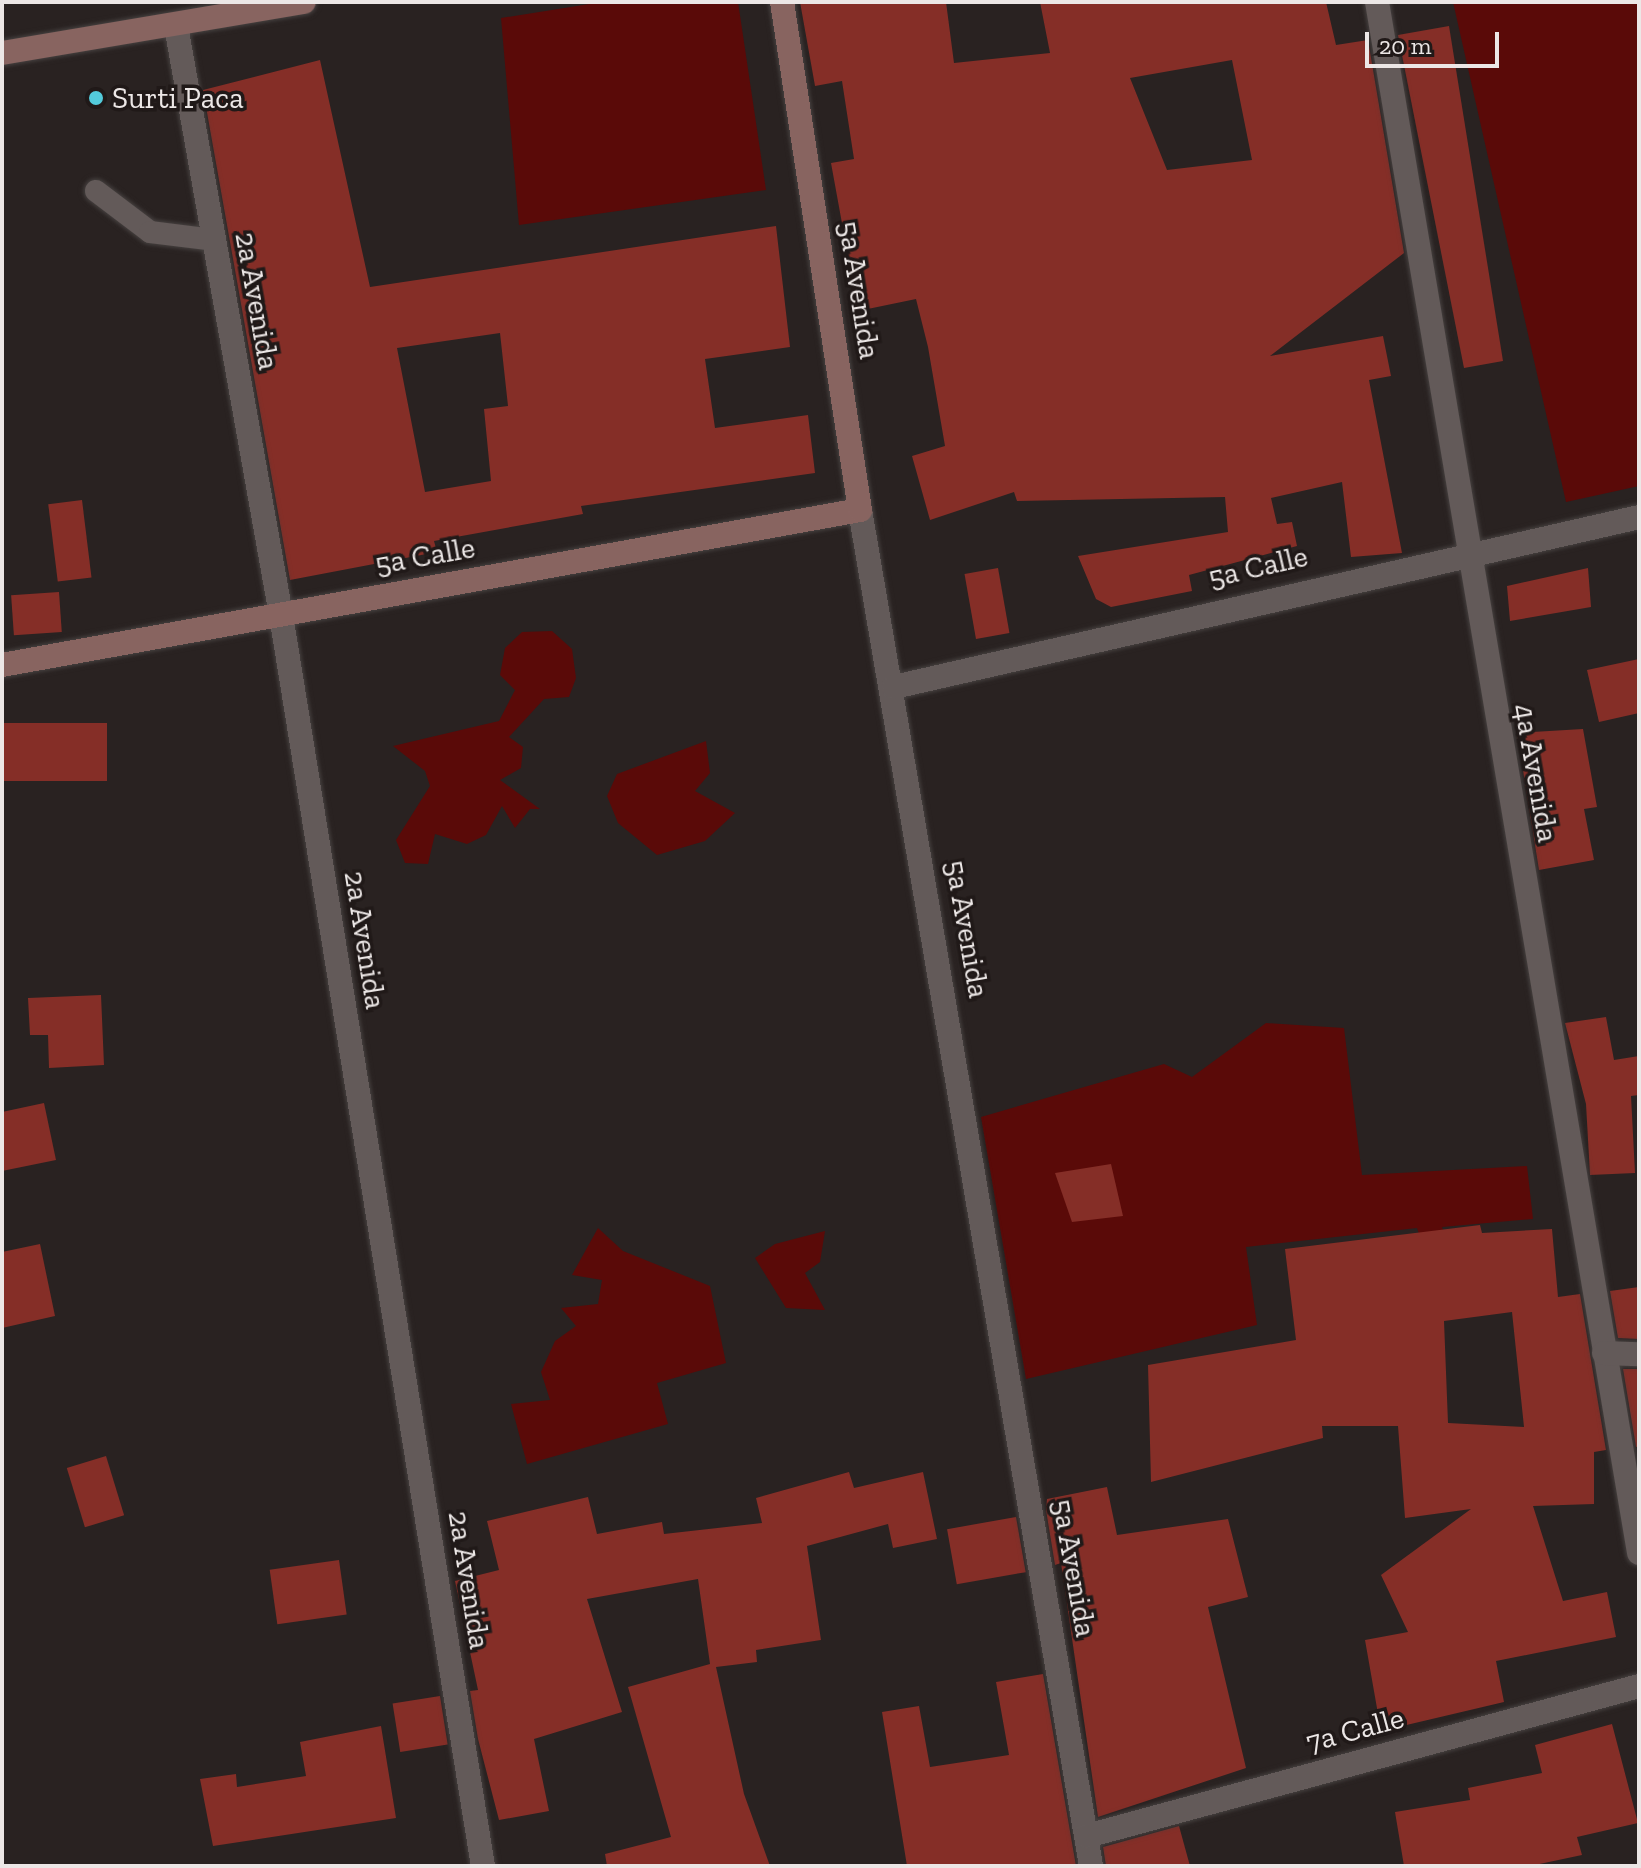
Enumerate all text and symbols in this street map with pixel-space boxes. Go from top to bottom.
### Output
scale bar [1369,16,1503,66]
text: 20 m [1379,31,1431,60]
place label: Surti Paca [112,80,244,116]
marker: Surti Paca [87,89,105,107]
street label: 5a Avenida [830,218,888,362]
street label: 2a Avenida [227,229,287,373]
street label: 5a Calle [372,530,478,582]
street label: 5a Calle [1205,538,1311,596]
street label: 4a Avenida [1506,700,1566,846]
street label: 5a Avenida [937,857,997,1001]
street label: 2a Avenida [336,868,394,1012]
street label: 5a Avenida [1044,1496,1104,1640]
street label: 2a Avenida [440,1508,498,1652]
street label: 7a Calle [1302,1700,1408,1760]

